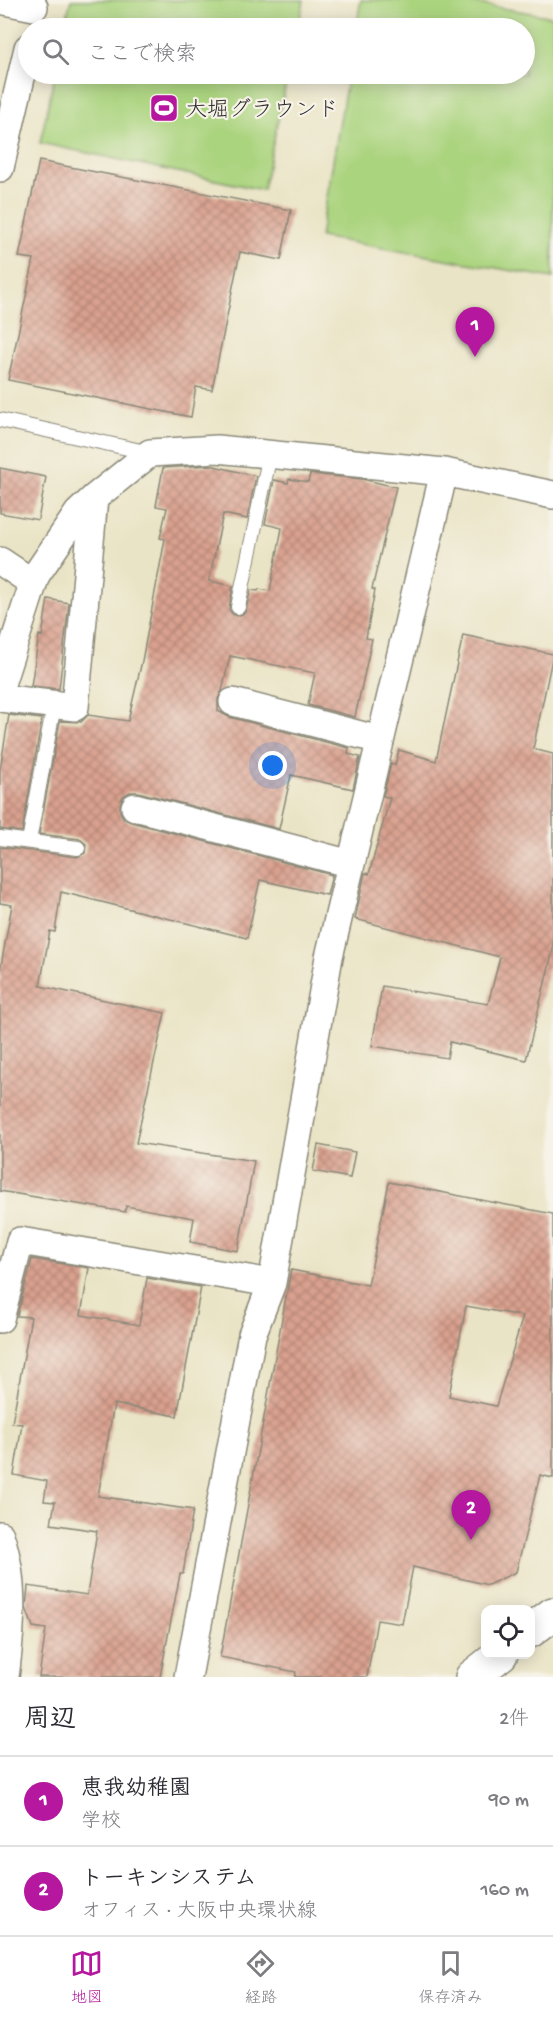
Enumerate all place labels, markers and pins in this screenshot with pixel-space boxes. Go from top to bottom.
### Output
sports icon: 大堀グラウンド [148,92,180,124]
place label: 大堀グラウンド [185,98,339,125]
pin: 1 [456,308,494,357]
pin: 2 [452,1490,490,1540]

